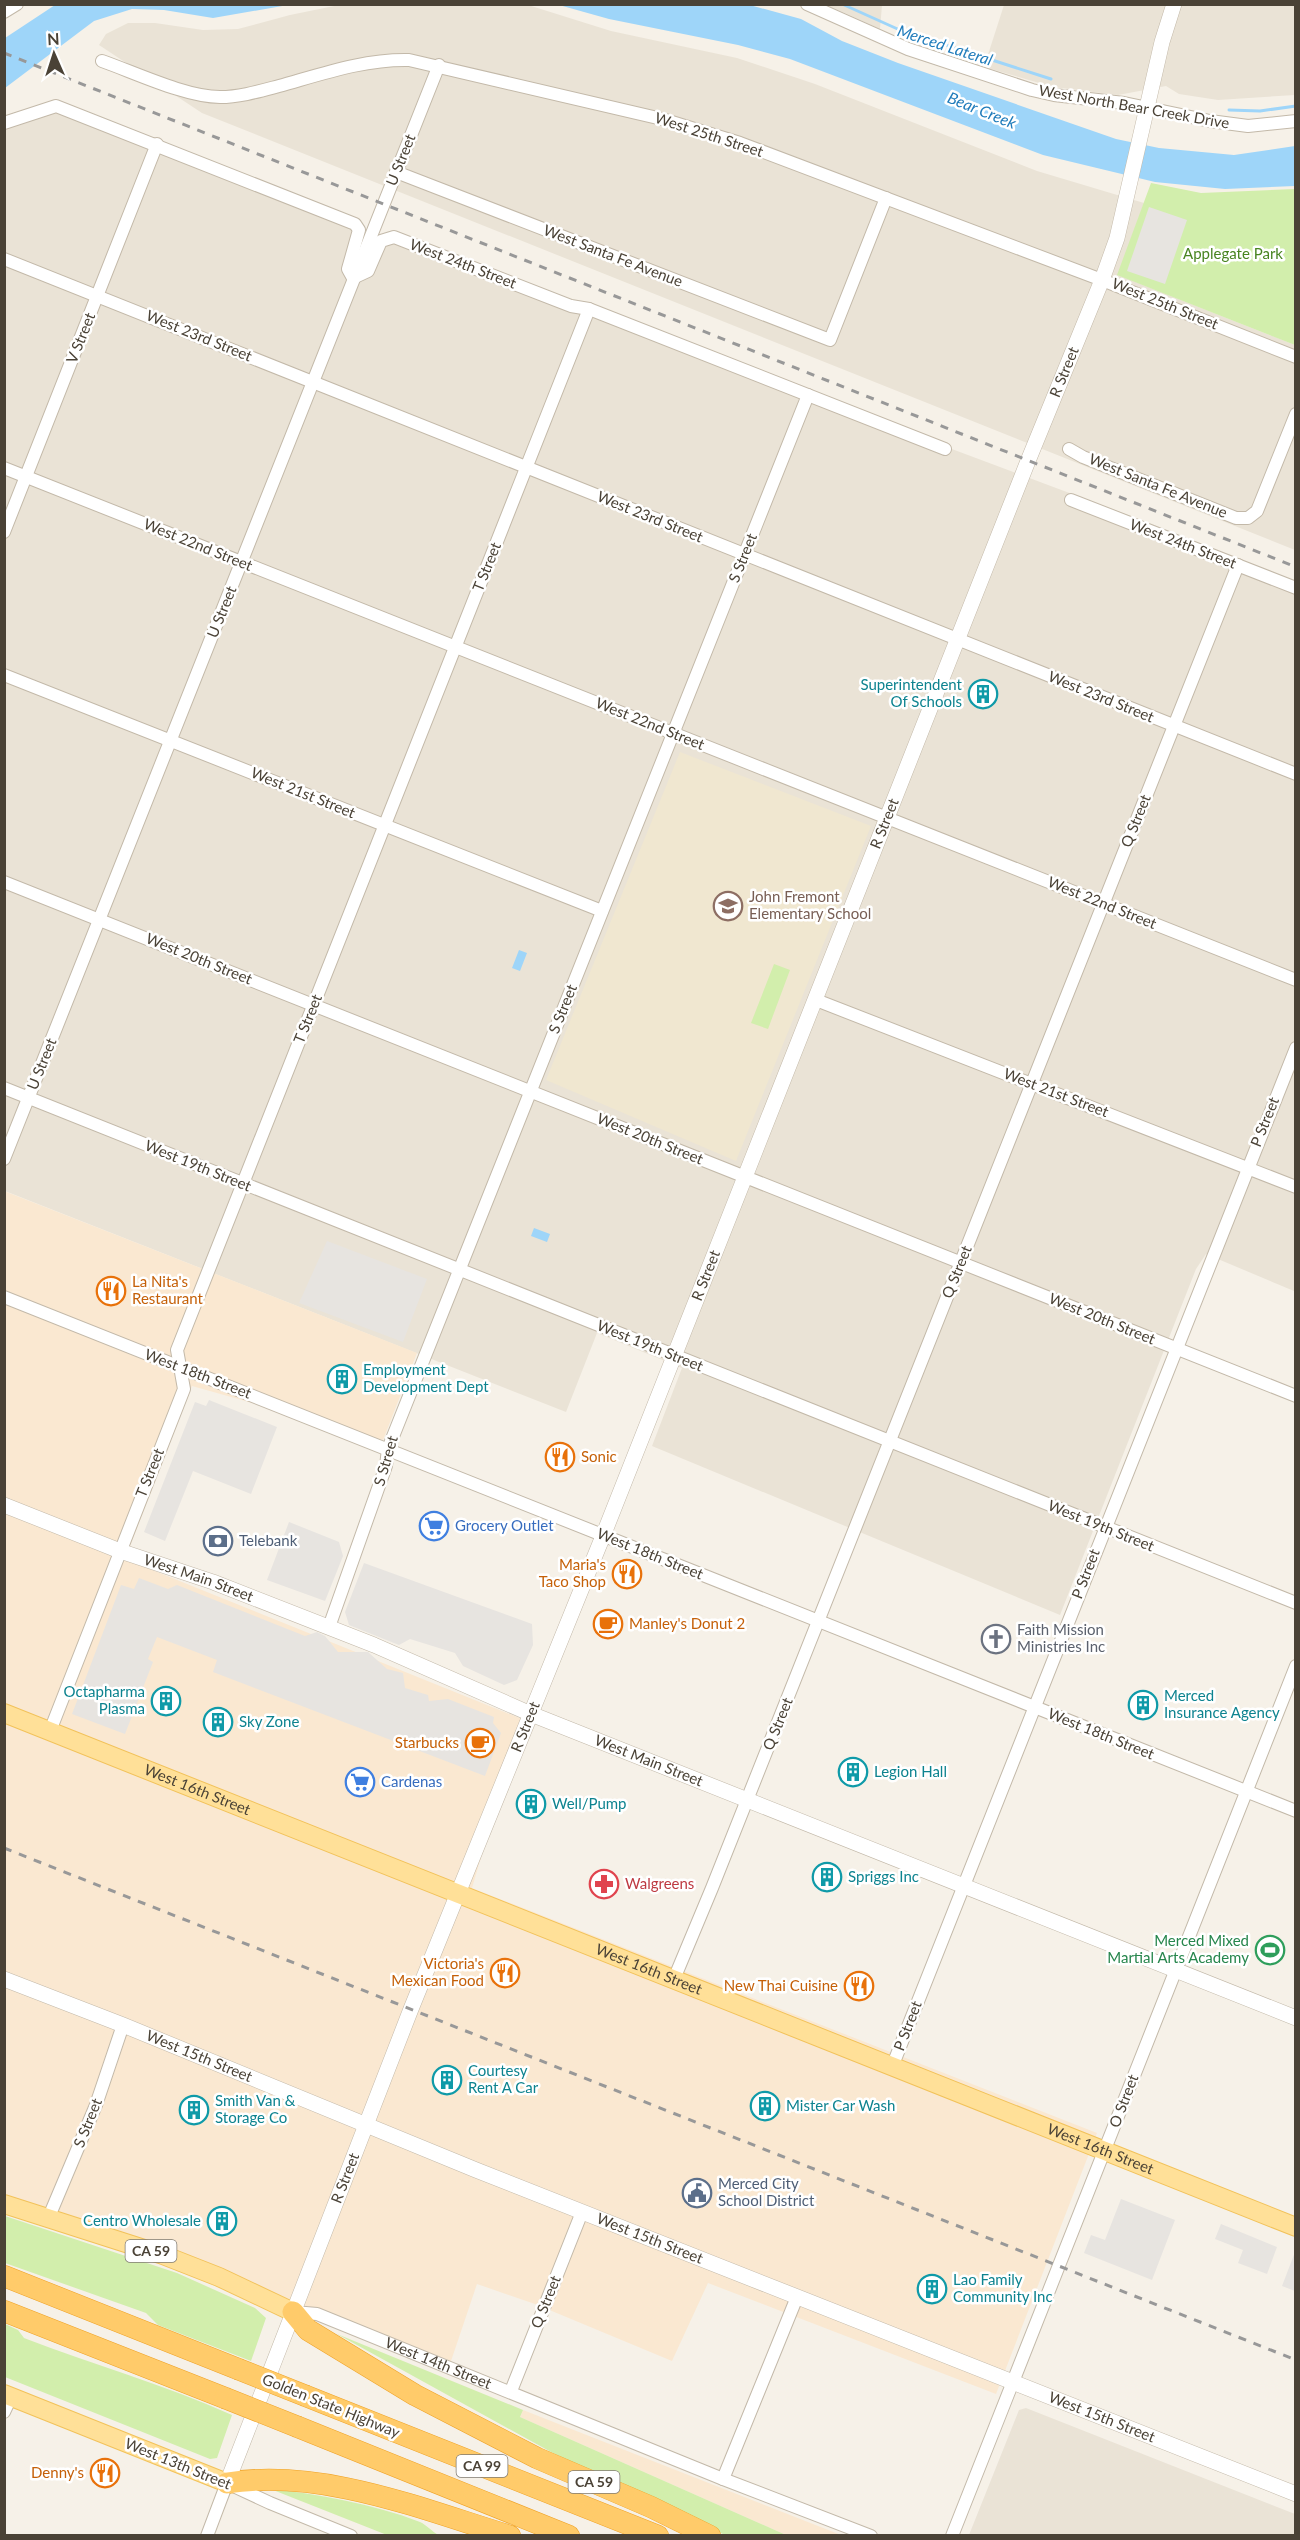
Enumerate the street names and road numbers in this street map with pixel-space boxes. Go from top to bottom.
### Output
street label: West North Bear Creek Drive [1037,80,1231,132]
street label: West 25th Street [653,108,766,160]
street label: U Street [382,130,419,188]
street label: West Santa Fe Avenue [541,220,685,290]
street label: West 24th Street [407,234,520,292]
street label: West 25th Street [1110,274,1222,333]
street label: West 23rd Street [144,306,256,365]
street label: V Street [62,309,99,366]
street label: R Street [1045,343,1082,400]
street label: West Santa Fe Avenue [1087,449,1230,521]
street label: West 23rd Street [595,487,707,546]
street label: West 22nd Street [141,514,256,574]
street label: West 24th Street [1127,514,1240,572]
street label: S Street [724,530,760,585]
street label: T Street [468,539,504,594]
street label: U Street [203,582,240,640]
street label: West 23rd Street [1046,667,1158,726]
street label: West 22nd Street [593,693,708,753]
street label: West 21st Street [249,763,359,821]
street label: Q Street [1116,791,1154,850]
street label: R Street [866,795,902,851]
street label: West 22nd Street [1045,872,1160,932]
street label: West 20th Street [144,929,256,988]
street label: S Street [544,981,580,1036]
street label: T Street [289,991,325,1046]
street label: U Street [23,1034,60,1092]
street label: West 21st Street [1001,1064,1112,1121]
street label: P Street [1246,1094,1282,1149]
street label: West 20th Street [595,1109,707,1168]
street label: West 19th Street [143,1136,255,1195]
street label: Q Street [937,1242,975,1301]
street label: R Street [687,1247,723,1303]
street label: West 20th Street [1047,1289,1159,1348]
street label: West 19th Street [595,1316,707,1375]
street label: West 18th Street [142,1344,255,1402]
street label: S Street [369,1433,401,1488]
street label: T Street [131,1445,167,1500]
street label: West 19th Street [1046,1496,1158,1555]
street label: West 18th Street [595,1524,707,1583]
street label: P Street [1067,1546,1103,1601]
street label: West Main Street [142,1550,257,1605]
street label: Q Street [758,1694,796,1753]
street label: R Street [506,1698,543,1754]
street label: West 18th Street [1046,1704,1158,1763]
street label: West Main Street [592,1730,706,1790]
street label: West 16th Street [142,1760,254,1818]
street label: West 16th Street [593,1939,706,1998]
street label: P Street [889,1998,925,2053]
street label: West 15th Street [144,2026,256,2085]
street label: O Street [1105,2071,1142,2130]
street label: S Street [69,2095,105,2150]
street label: West 16th Street [1045,2119,1157,2178]
street label: R Street [326,2149,363,2206]
street label: West 15th Street [594,2209,706,2267]
road number: CA 59 [126,2240,176,2262]
street label: Q Street [526,2272,564,2331]
street label: West 14th Street [383,2333,495,2392]
street label: Golden State Highway [260,2369,403,2441]
street label: West 15th Street [1046,2387,1158,2446]
street label: West 13th Street [123,2434,235,2493]
road number: CA 99 [456,2455,508,2477]
road number: CA 59 [568,2471,620,2493]

